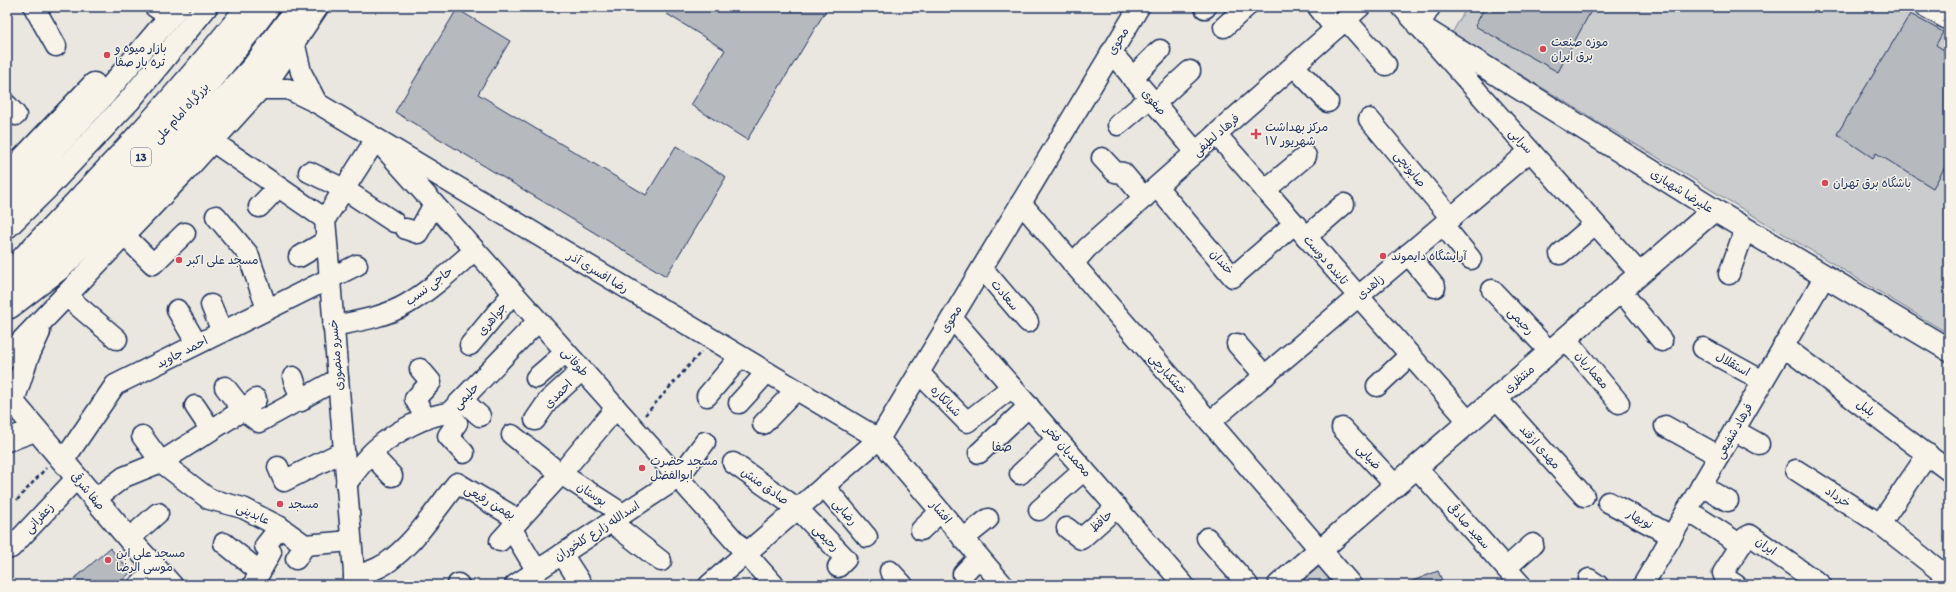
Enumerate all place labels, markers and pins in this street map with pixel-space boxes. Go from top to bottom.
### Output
place label: موزه صنعت برق ایران [1551,35,1608,64]
place label: بازار میوه و تره بار صفا [114,41,167,70]
marker: موزه صنعت برق ایران [1538,44,1548,54]
marker: بازار میوه و تره بار صفا [102,50,112,60]
place label: مرکز بهداشت ۱۷ شهریور [1265,120,1328,148]
marker: مرکز بهداشت ۱۷ شهریور [1250,128,1262,140]
place label: باشگاه برق تهران [1833,176,1911,191]
marker: باشگاه برق تهران [1820,178,1830,188]
place label: آرایشگاه دایموند [1391,249,1468,264]
marker: آرایشگاه دایموند [1378,251,1388,261]
place label: مسجد علی اکبر [186,253,259,268]
marker: مسجد علی اکبر [174,255,184,265]
place label: مسجد حضرت ابوالفضل [650,454,718,483]
marker: مسجد حضرت ابوالفضل [637,463,647,473]
place label: مسجد [288,497,319,512]
marker: مسجد [275,499,285,509]
place label: مسجد علی ابن موسی الرضا [116,546,185,575]
marker: مسجد علی ابن موسی الرضا [103,555,113,565]

